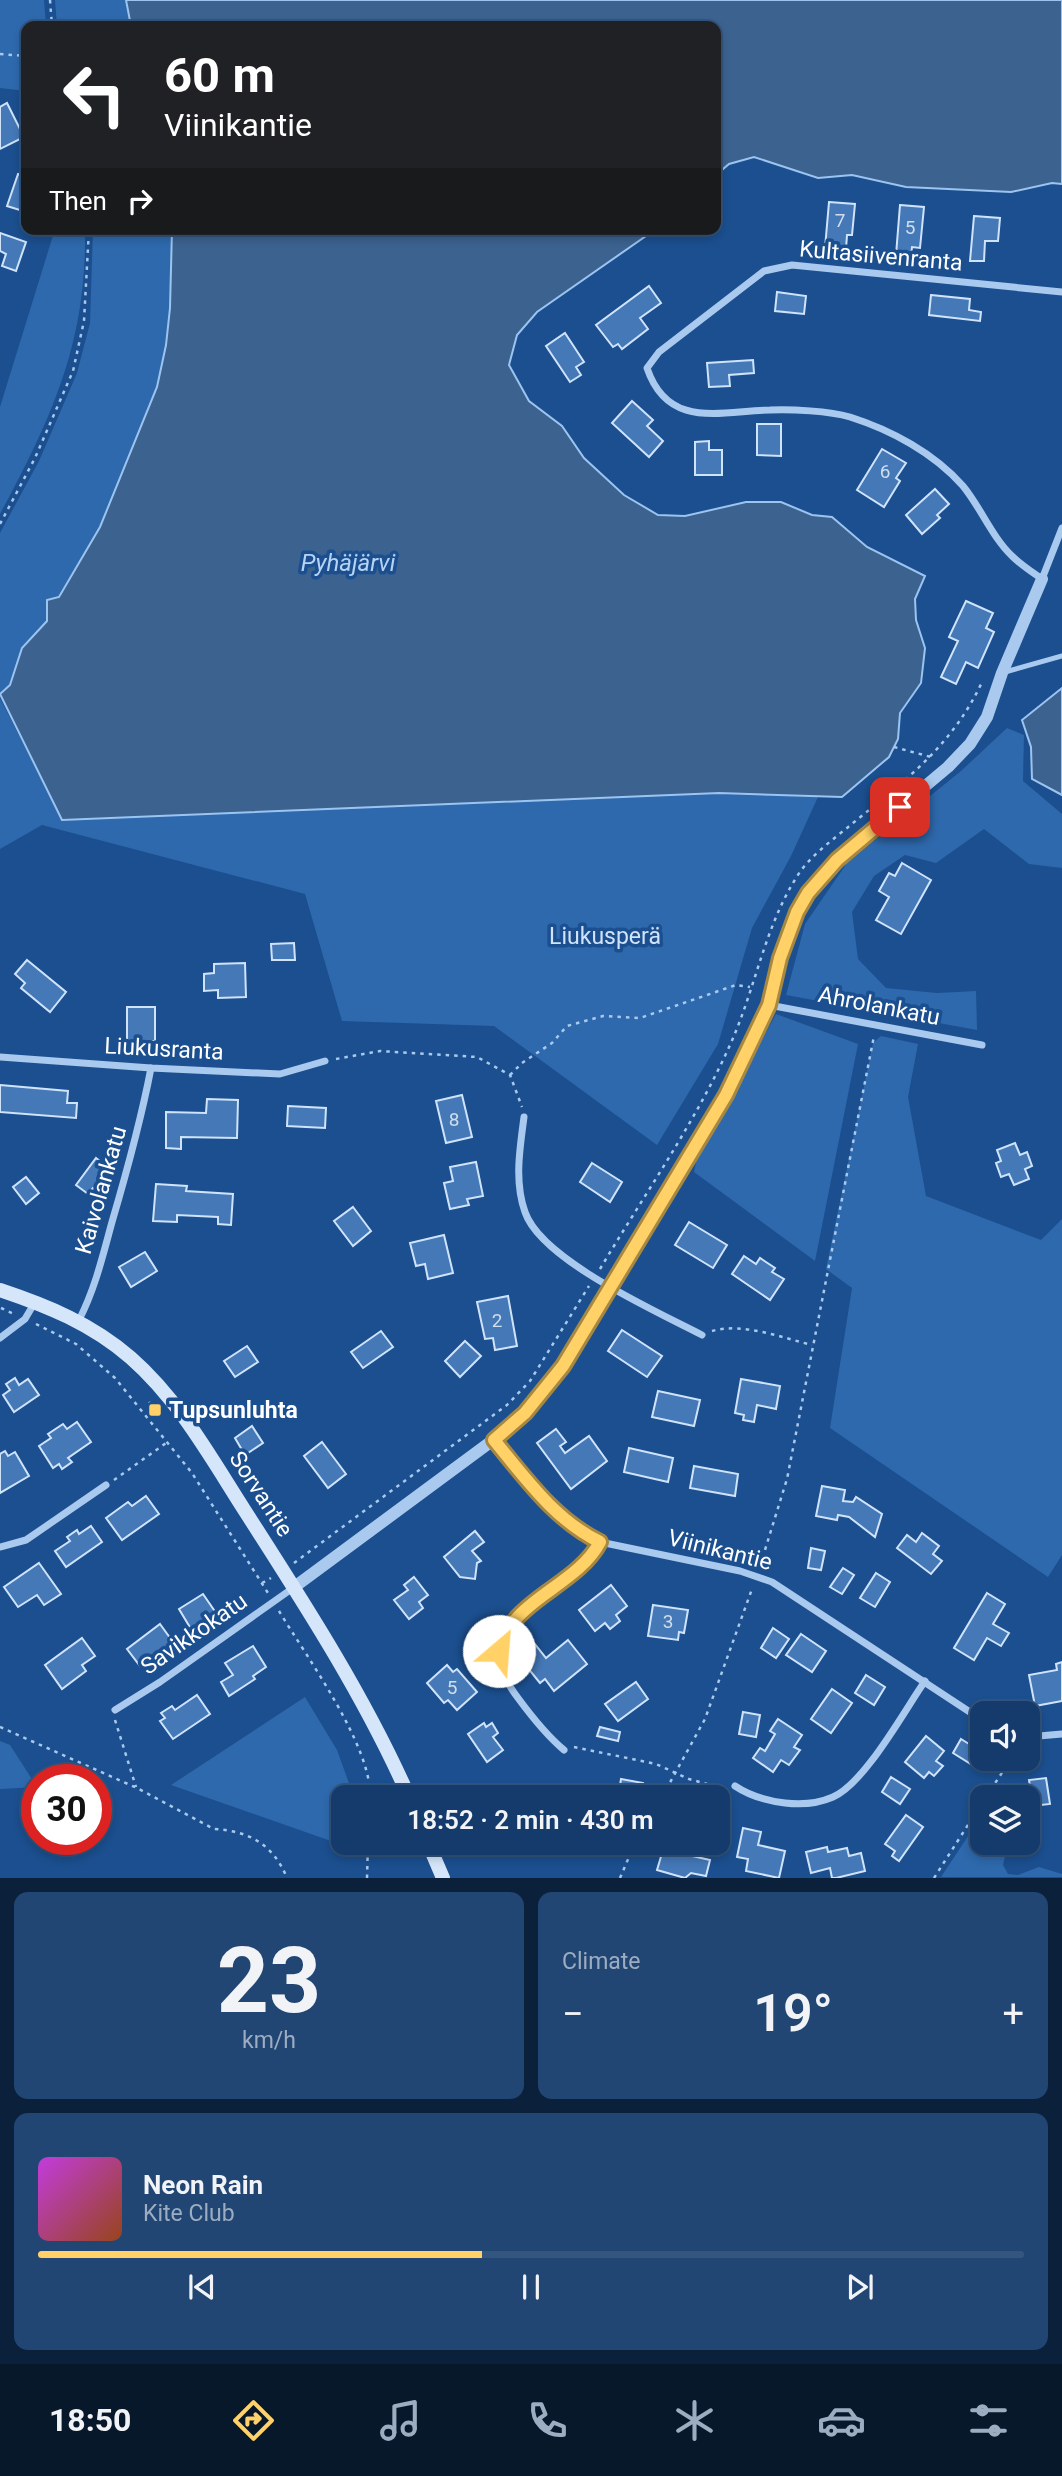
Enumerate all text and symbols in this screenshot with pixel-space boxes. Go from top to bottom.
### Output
text: 60 m [164,47,275,104]
icon: left [49,49,140,140]
text: Viinikantie [164,106,312,144]
icon: right [121,182,159,220]
text: Then [49,186,107,216]
house number: 7 [835,209,845,232]
house number: 5 [905,216,915,239]
street label: Kultasiivenranta [798,235,964,277]
house number: 6 [880,460,890,483]
water label: Pyhäjärvi [301,549,396,577]
pin [870,777,930,837]
icon: arrive [881,788,919,826]
park label: Liukusperä [549,923,661,950]
street label: Ahrolankatu [816,981,942,1031]
street label: Liukusranta [104,1032,224,1066]
house number: 8 [449,1108,459,1131]
street label: Kaivolankatu [70,1123,132,1257]
house number: 2 [492,1309,502,1332]
place label: Tupsunluhta [169,1397,298,1424]
marker: Tupsunluhta [147,1402,163,1418]
street label: Sorvantie [223,1446,299,1542]
street label: Viinikantie [665,1524,775,1576]
street label: Savikkokatu [136,1588,252,1680]
house number: 3 [663,1610,673,1633]
position arrow [462,1614,536,1688]
house number: 5 [447,1676,457,1699]
map controls [970,1701,1040,1855]
button: sound [970,1701,1040,1771]
speed limit sign: 30 [21,1764,112,1855]
button: layers [970,1785,1040,1855]
text: 18:52 · 2 min · 430 m [407,1805,654,1835]
text: 23 [217,1928,321,2034]
text: Climate [562,1948,641,1975]
text: 19° [753,1983,833,2044]
text: − [562,1992,584,2036]
text: + [1002,1992,1024,2036]
text: km/h [242,2027,296,2054]
text: Neon Rain [143,2170,263,2200]
text: Kite Club [143,2200,235,2227]
icon: previous [183,2268,221,2306]
icon: pause [512,2268,550,2306]
icon: next [841,2268,879,2306]
icon: directions [229,2396,278,2445]
icon: music [376,2396,425,2445]
icon: phone [523,2396,572,2445]
icon: climate [670,2396,719,2445]
icon: car [817,2396,866,2445]
icon: filters [964,2396,1013,2445]
text: 18:50 [49,2401,131,2439]

